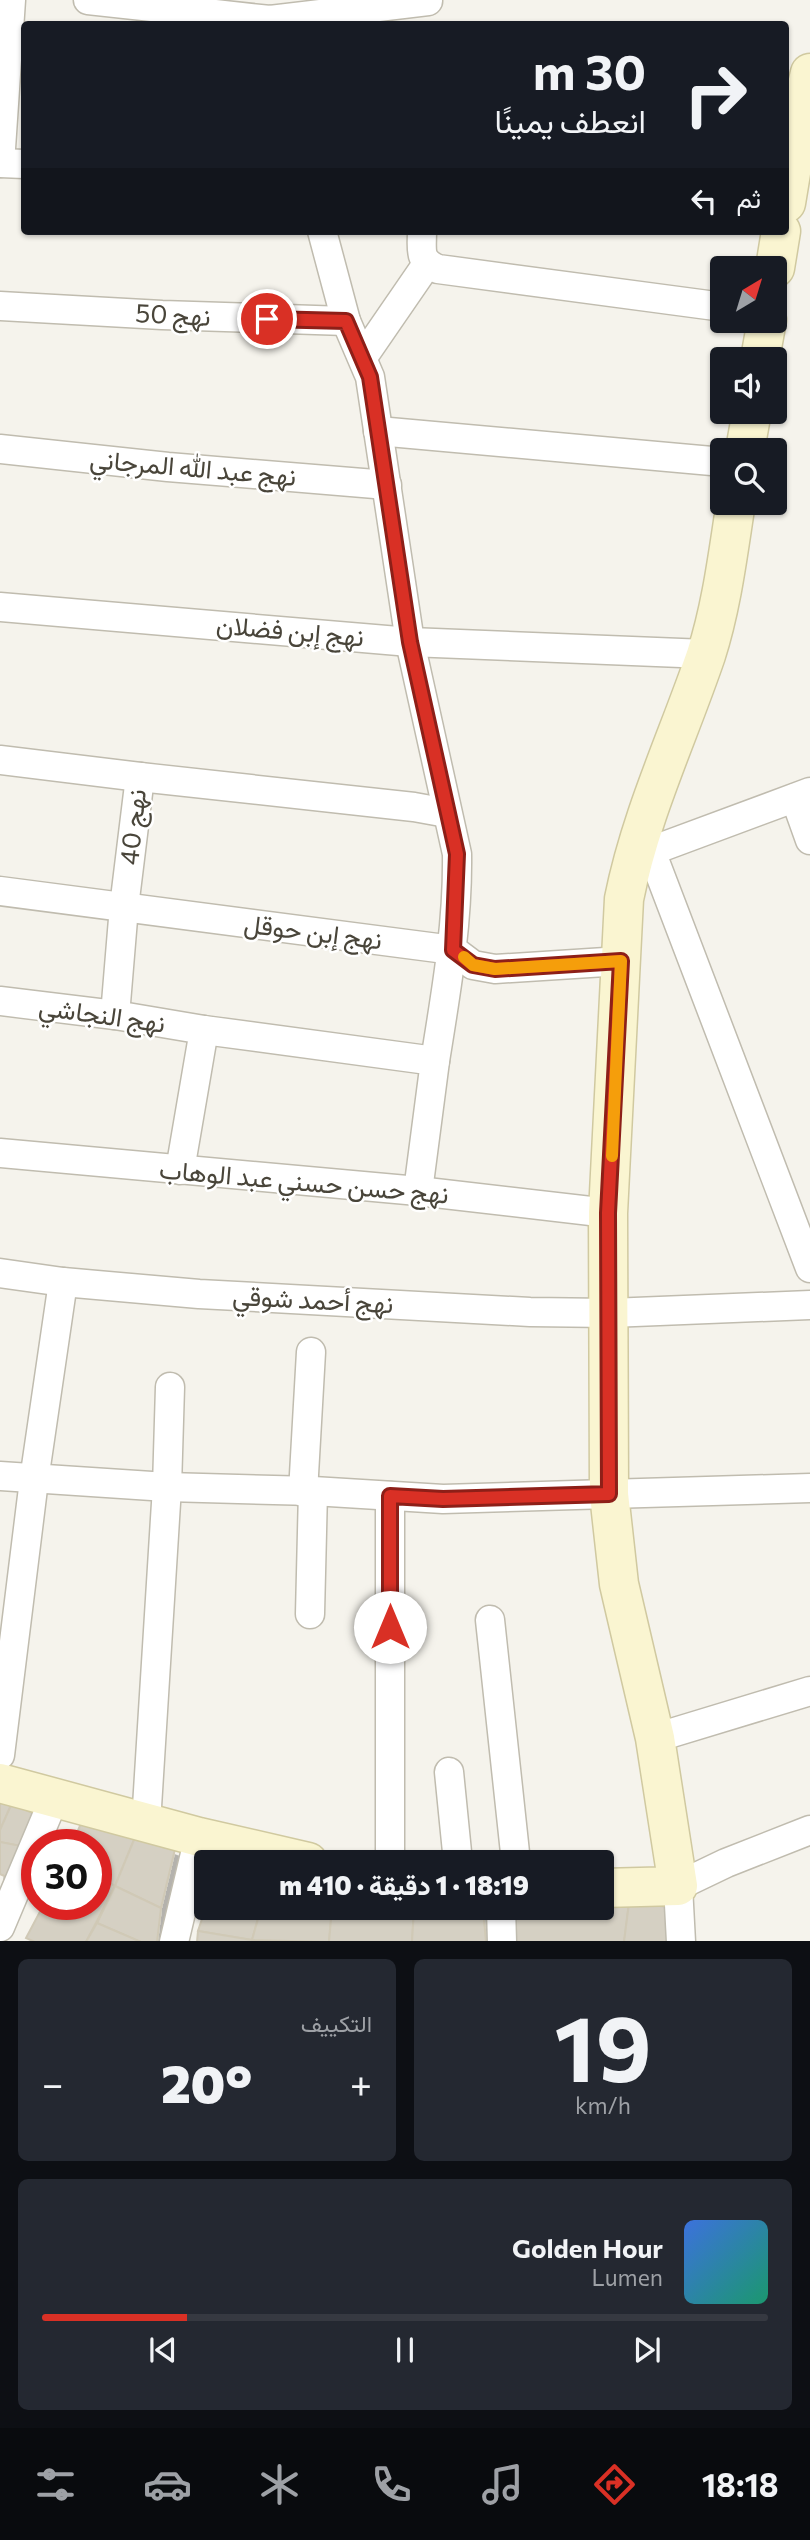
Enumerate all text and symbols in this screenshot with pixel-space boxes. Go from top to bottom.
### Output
text: 30 m [533,40,646,100]
icon: right [670,49,761,140]
text: انعطف يمينًا [495,100,646,140]
icon: left [685,182,723,220]
text: ثم [737,182,761,213]
north arrow [710,256,788,332]
map controls [710,256,787,515]
pin [237,289,297,349]
street label: نهج 50 [135,296,211,335]
icon: arrive [248,300,286,338]
button: sound [710,347,787,424]
button: search [710,438,787,515]
street label: نهج عبد الله المرجاني [88,442,298,498]
street label: نهج إبن فضلان [215,608,365,655]
street label: نهج 40 [112,788,155,867]
street label: نهج إبن حوقل [242,907,384,958]
street label: نهج النجاشي [36,989,167,1045]
street label: نهج حسن حسني عبد الوهاب [158,1152,450,1216]
street label: نهج أحمد شوقي [231,1279,394,1325]
position arrow [353,1590,427,1664]
speed limit sign: 30 [21,1829,112,1920]
text: 18:19 · 1 دقيقة · 410 m [279,1869,529,1900]
text: 19 [554,1989,652,2101]
text: التكييف [301,2009,372,2037]
text: 20° [161,2050,252,2114]
text: − [42,2059,64,2106]
text: + [350,2059,372,2106]
text: km/h [575,2091,631,2119]
text: Golden Hour [512,2232,663,2263]
text: Lumen [592,2263,663,2291]
icon: previous [144,2331,182,2369]
icon: pause [386,2331,424,2369]
icon: next [628,2331,666,2369]
icon: filters [31,2460,80,2509]
icon: car [143,2460,192,2509]
icon: climate [255,2460,304,2509]
icon: phone [367,2460,416,2509]
icon: music [478,2460,527,2509]
icon: directions [590,2460,639,2509]
text: 18:18 [702,2464,779,2504]

